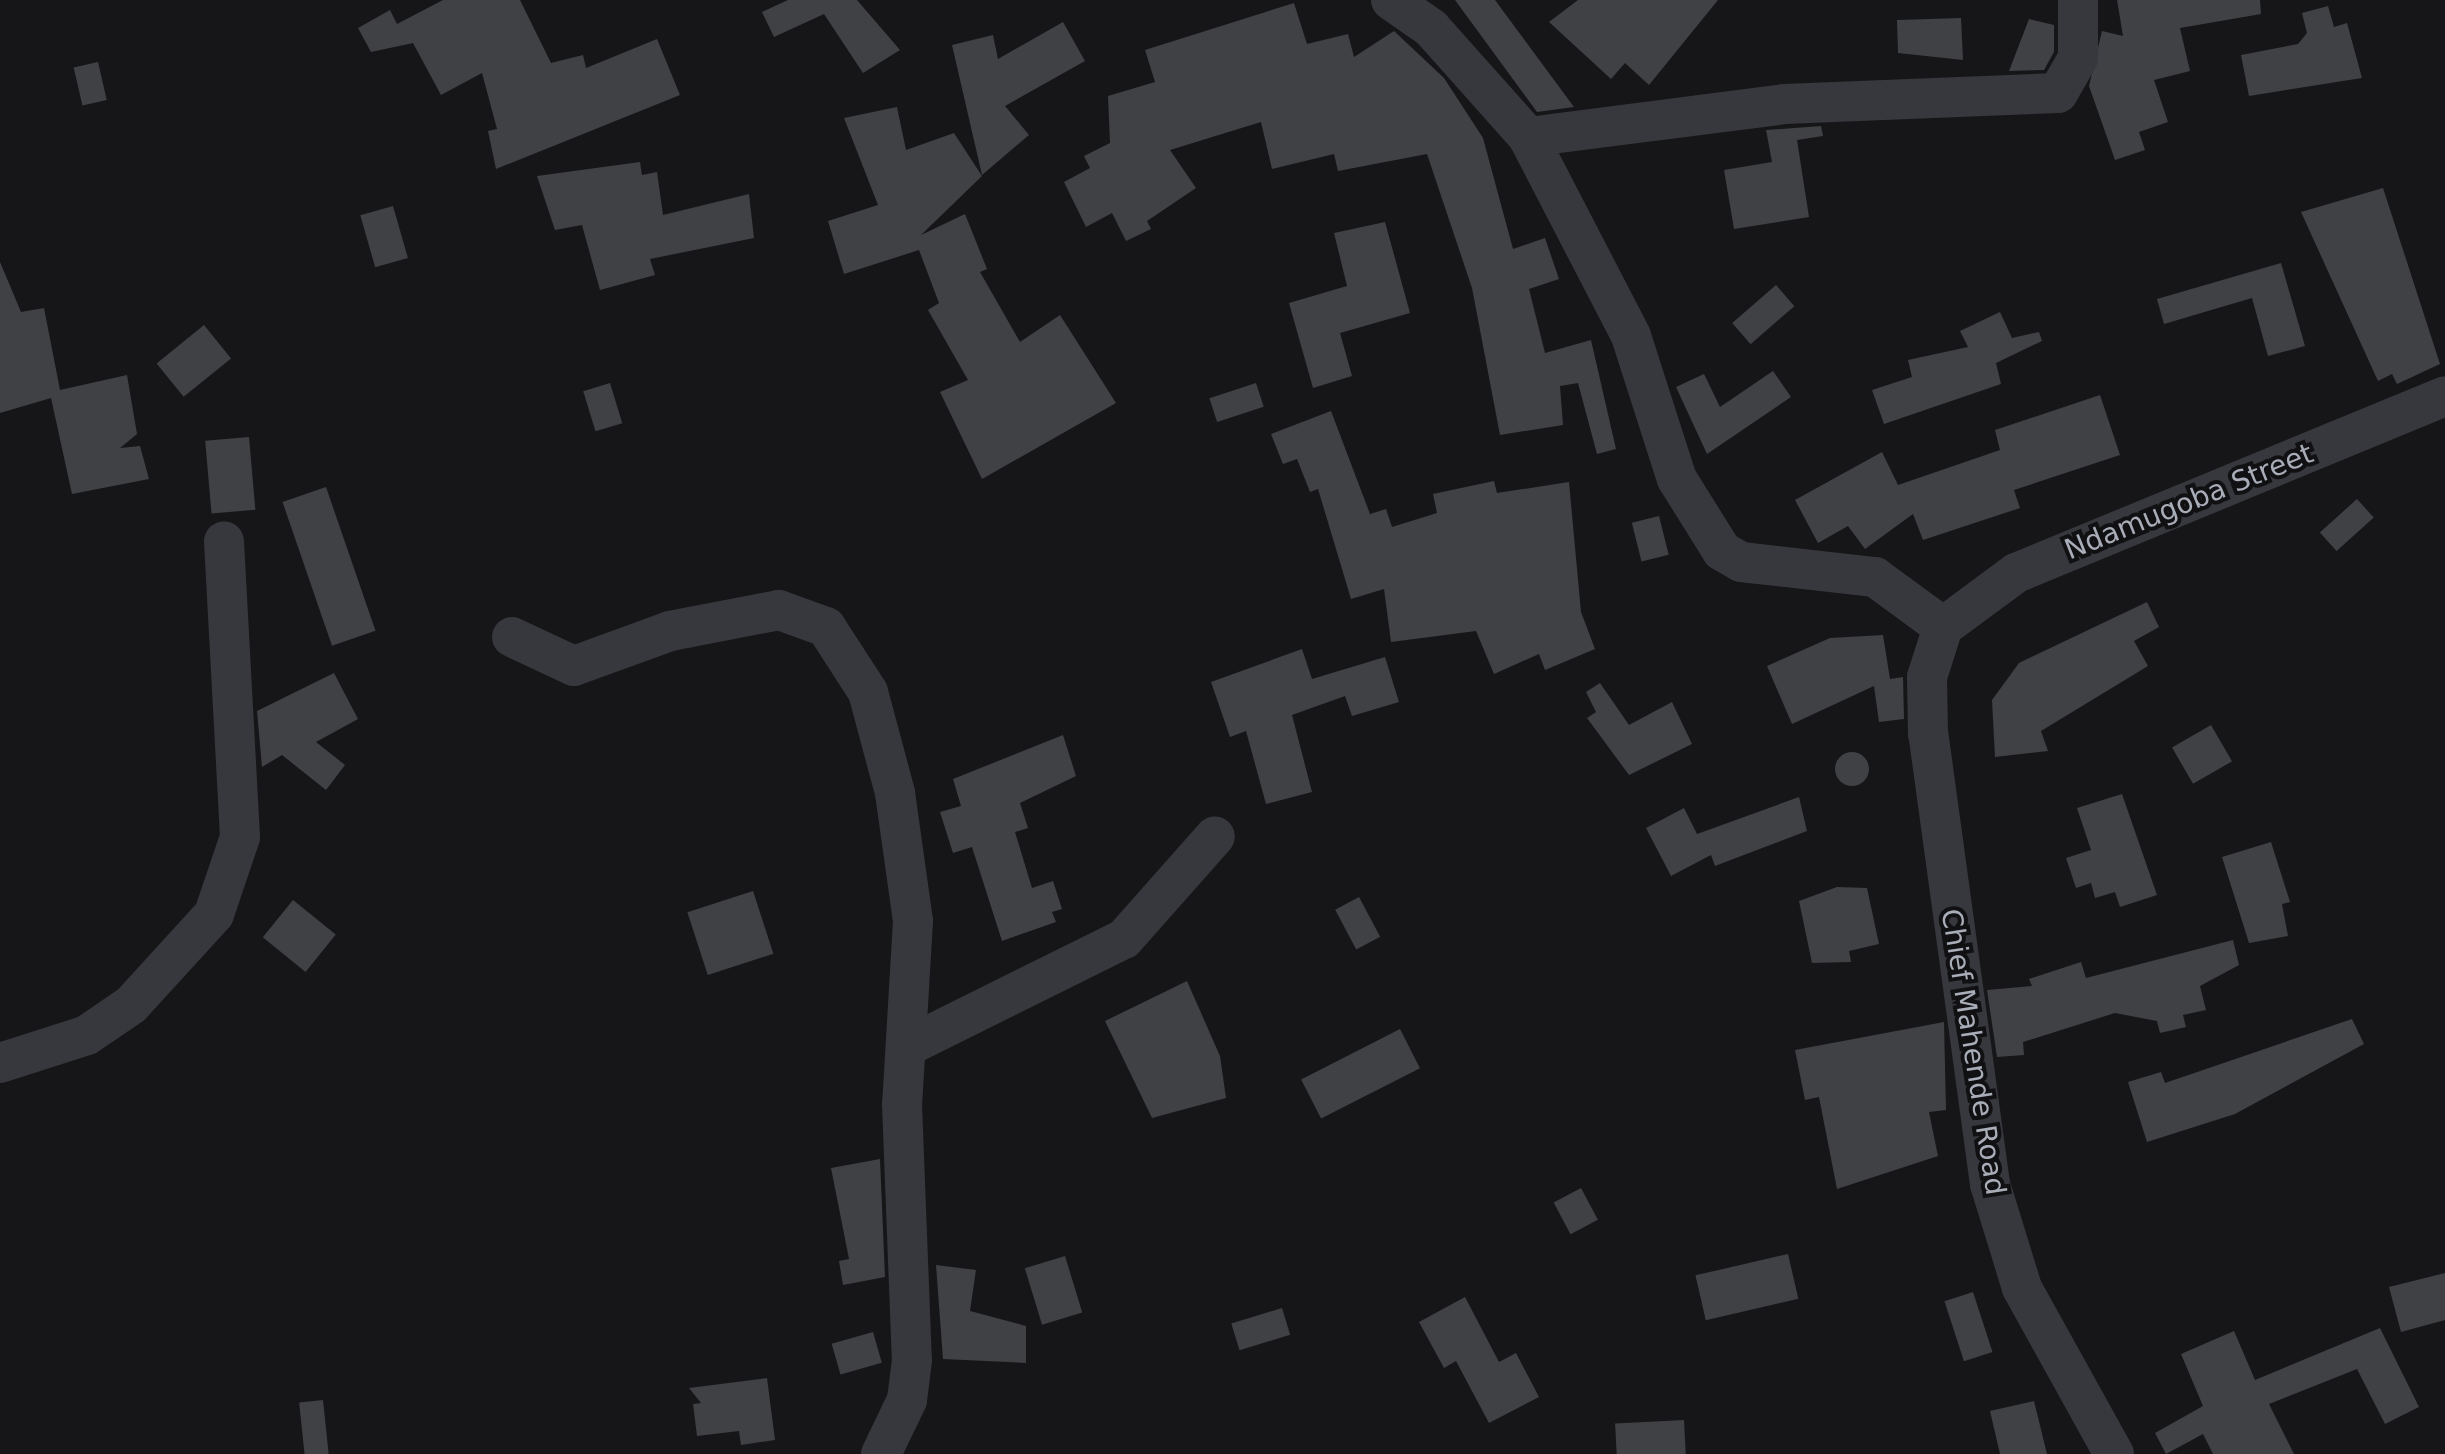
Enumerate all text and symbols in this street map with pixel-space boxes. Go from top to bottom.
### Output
street label: Ndamugoba Street [2060,437,2318,567]
street label: Chief Mahende Road [1934,907,2012,1197]

